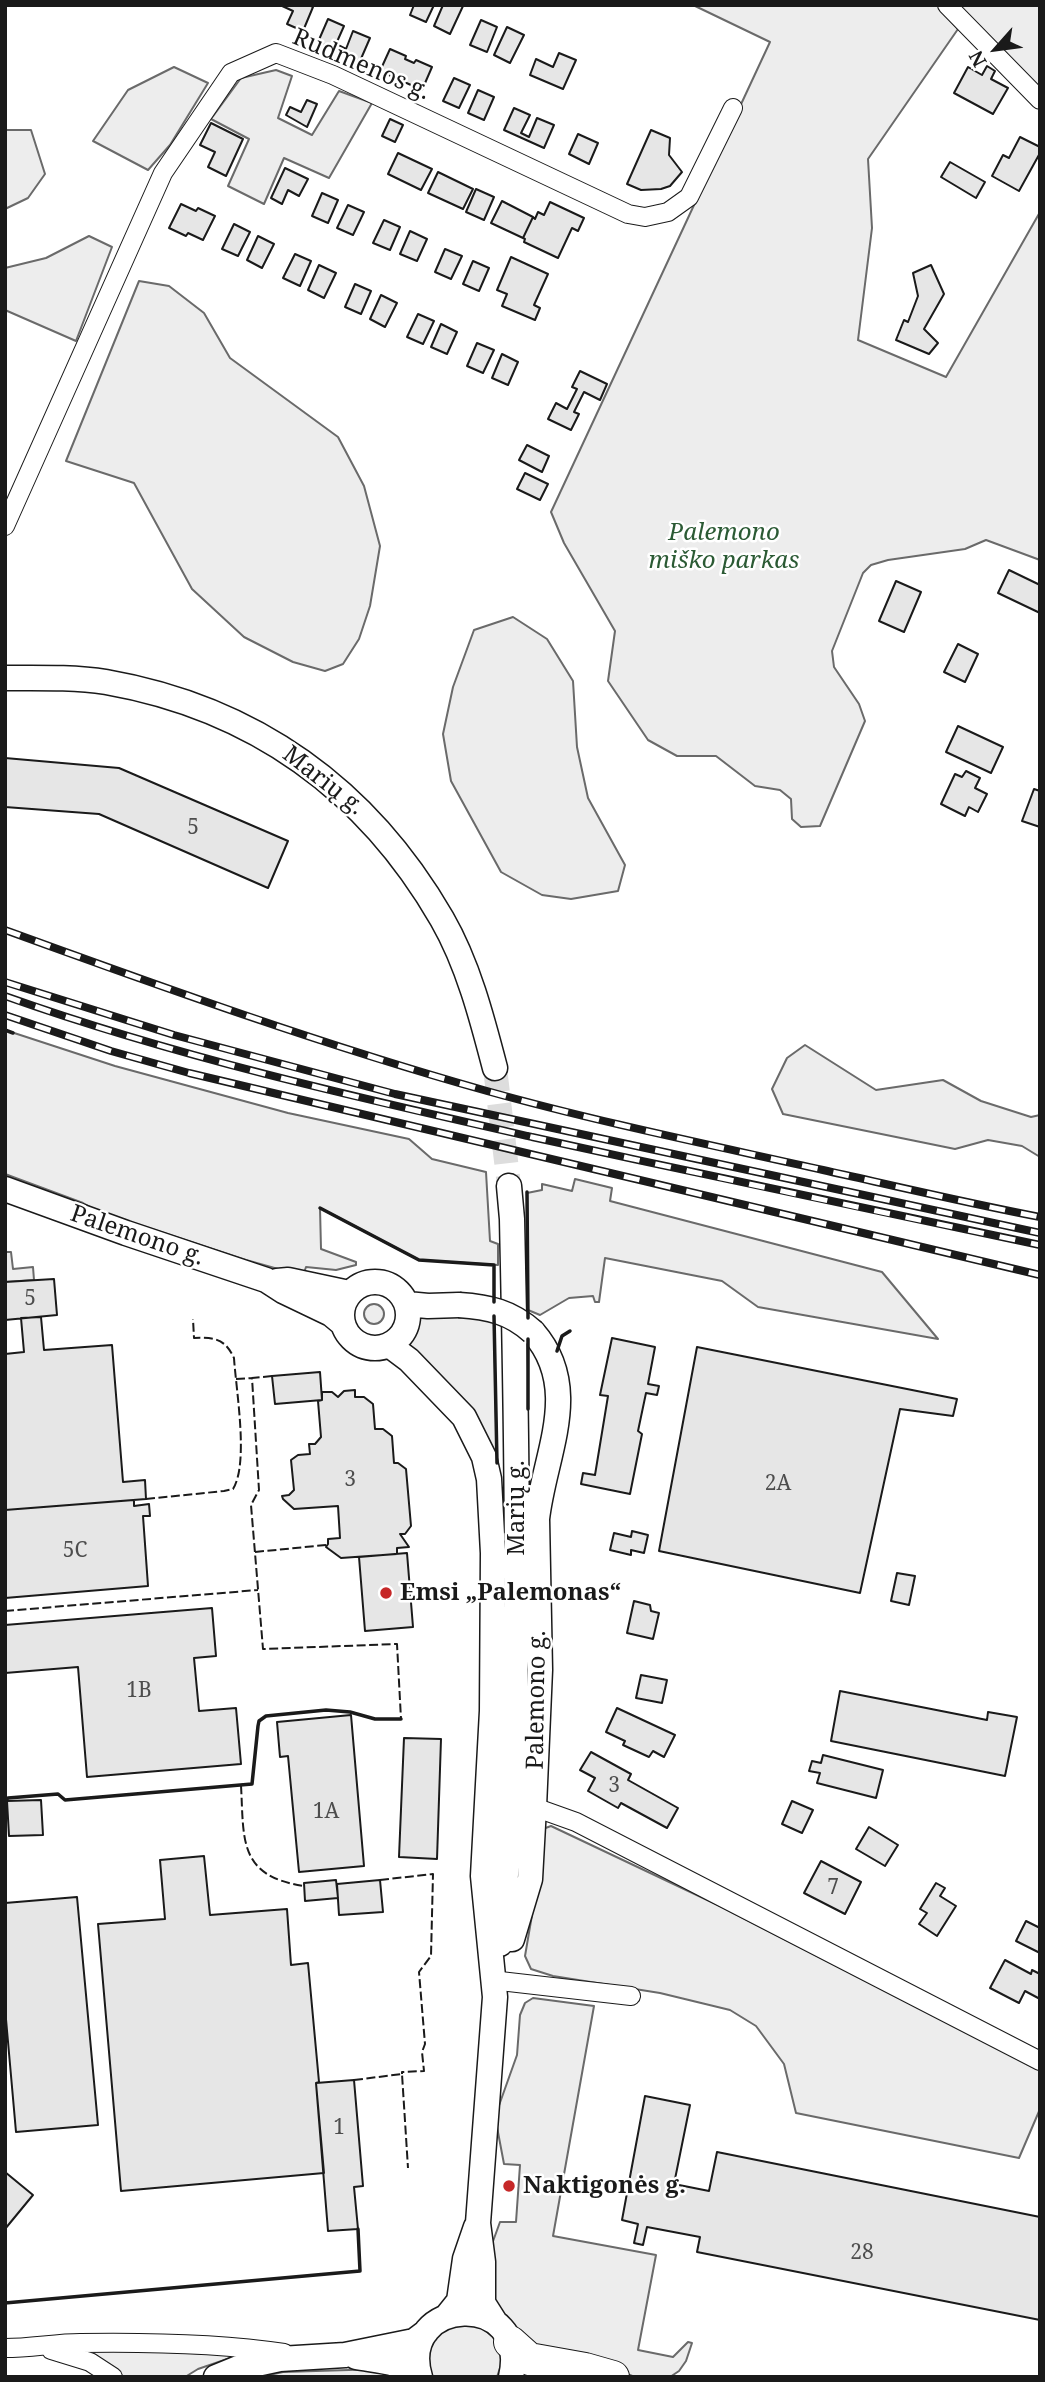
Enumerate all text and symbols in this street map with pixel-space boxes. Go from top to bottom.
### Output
north arrow [961,14,1031,84]
street label: Rudmenos g. [288,23,434,107]
text: N [962,46,992,72]
park label: Palemono miško parkas [649,519,799,575]
street label: Marių g. [277,740,369,822]
house number: 5 [187,815,199,841]
street label: Palemono g. [66,1200,208,1272]
house number: 5 [24,1286,36,1312]
street label: Marių g. [503,1460,531,1556]
house number: 3 [344,1467,356,1493]
house number: 2A [765,1471,791,1497]
house number: 5C [63,1538,87,1564]
place label: Emsi „Palemonas“ [400,1579,621,1607]
marker: Emsi „Palemonas“ [378,1585,394,1601]
street label: Palemono g. [521,1630,553,1770]
house number: 1B [126,1678,152,1704]
house number: 3 [608,1773,620,1799]
house number: 1A [313,1799,339,1825]
house number: 7 [827,1875,839,1901]
house number: 1 [333,2115,345,2141]
place label: Naktigonės g. [523,2172,686,2200]
marker: Naktigonės g. [501,2178,517,2194]
house number: 28 [850,2240,874,2266]

